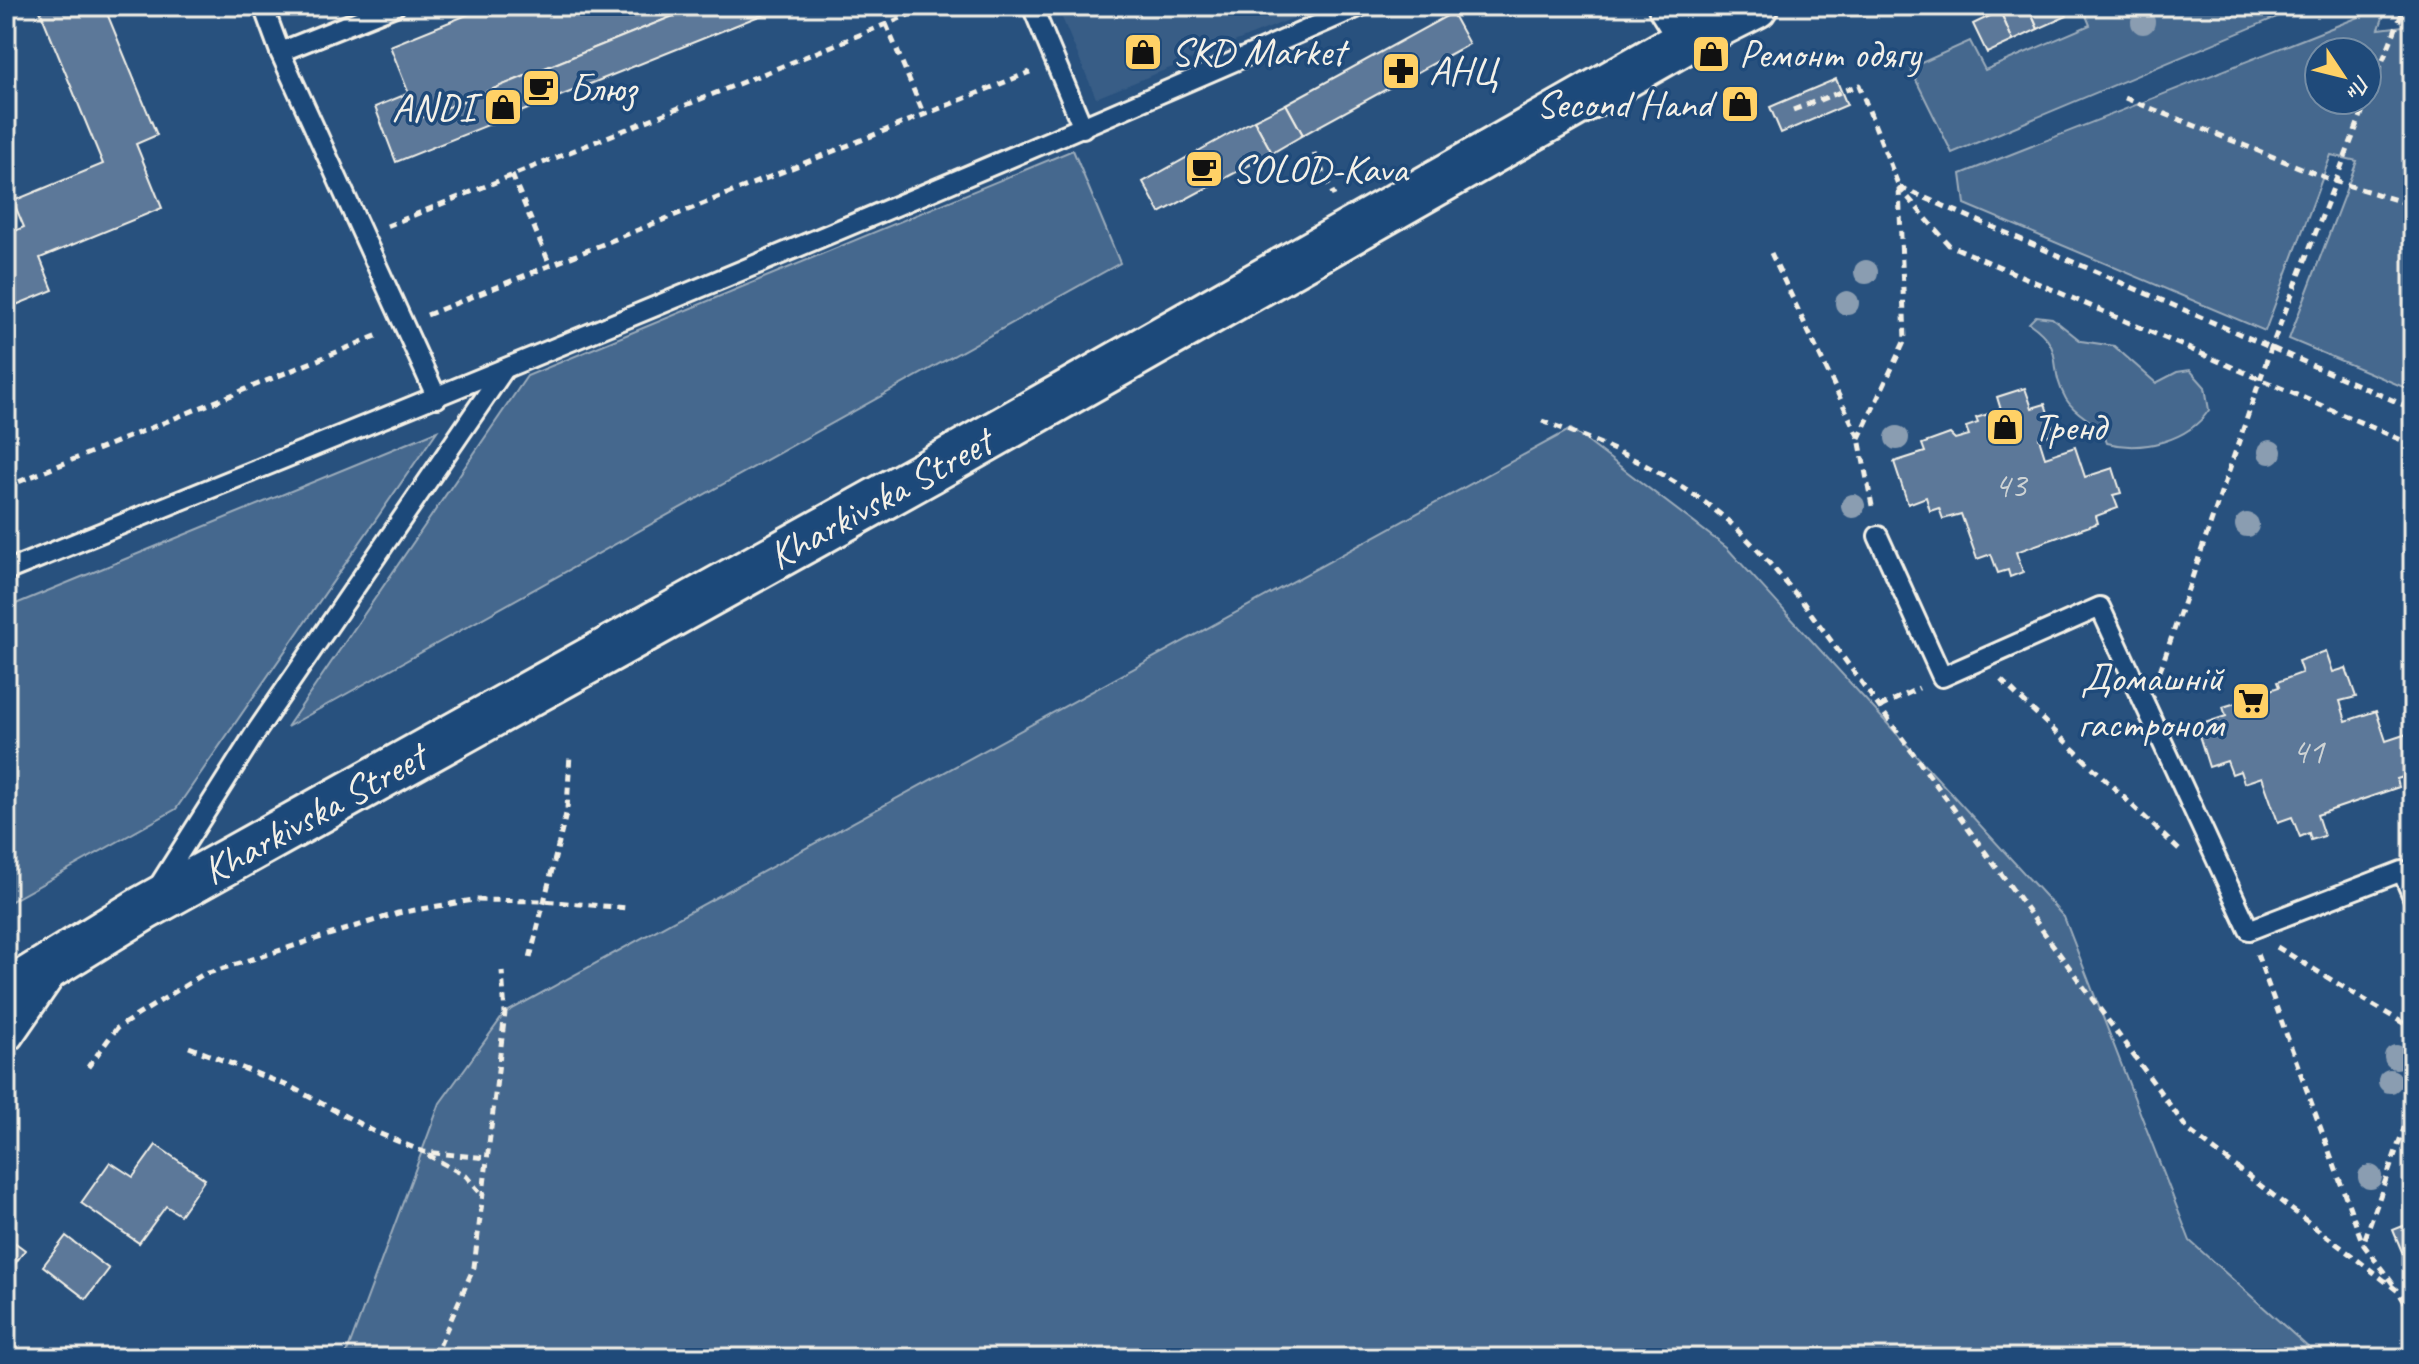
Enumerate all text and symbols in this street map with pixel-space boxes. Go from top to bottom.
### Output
place label: SKD Market [1171,27,1351,77]
place label: Ремонт одягу [1739,29,1923,79]
shop icon: SKD Market [1122,31,1164,73]
shop icon: Ремонт одягу [1690,33,1732,75]
north arrow [2303,36,2383,116]
place label: АНЦ [1429,46,1500,96]
pharmacy icon: АНЦ [1380,50,1422,92]
place label: Блюз [569,63,639,113]
cafe icon: Блюз [520,67,562,109]
text: Пн [2340,69,2377,105]
place label: Second Hand [1536,79,1718,129]
place label: ANDI [392,82,483,132]
shop icon: Second Hand [1719,83,1761,125]
shop icon: ANDI [482,86,524,128]
place label: SOLOD-Kava [1232,144,1410,194]
cafe icon: SOLOD-Kava [1183,148,1225,190]
place label: Тренд [2033,402,2109,452]
shop icon: Тренд [1984,406,2026,448]
street label: Kharkivska Street [760,414,1005,581]
house number: 43 [1994,462,2029,508]
place label: Домашній гастроном [2078,653,2226,749]
supermarket icon: Домашній гастроном [2230,680,2272,722]
house number: 41 [2292,728,2326,774]
street label: Kharkivska Street [194,729,439,896]

